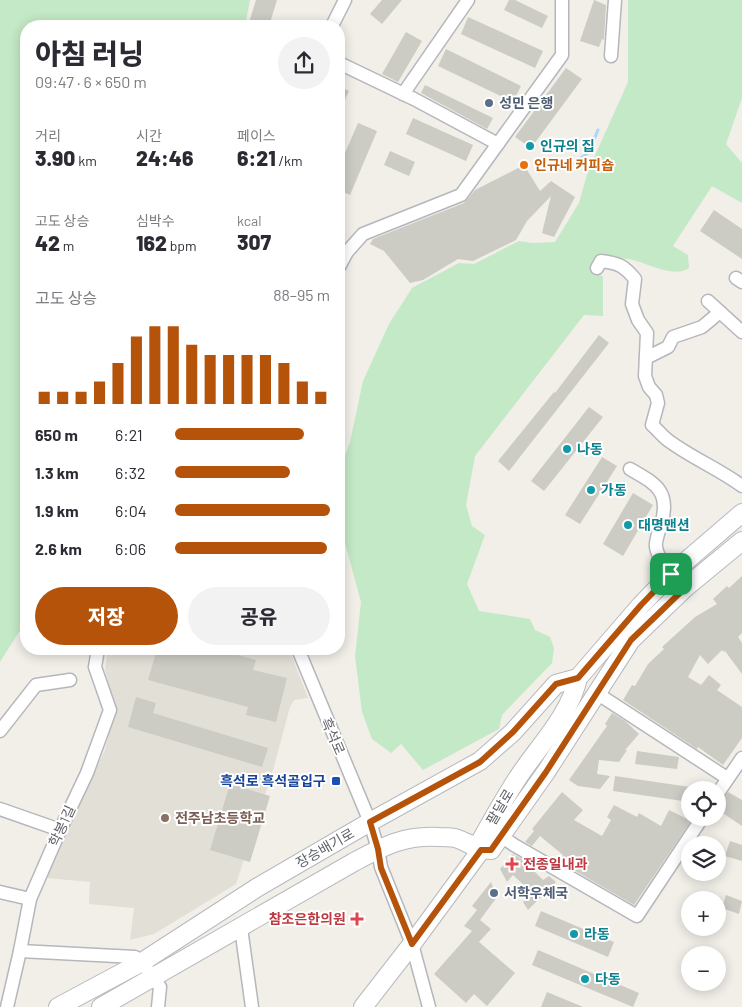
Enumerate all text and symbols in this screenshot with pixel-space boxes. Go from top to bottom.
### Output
text: 아침 러닝 [35,36,144,70]
button: share [278,37,330,89]
text: 09:47 · 6 × 650 m [35,72,147,91]
place label: 성민 은행 [499,94,553,111]
marker: 성민 은행 [483,97,495,109]
text: 거리 [35,127,61,144]
text: 시간 [136,127,162,144]
text: 페이스 [237,127,276,144]
place label: 인규의 집 [540,137,594,154]
marker: 인규의 집 [524,140,536,152]
text: 3.90 [35,145,75,170]
text: 24:46 [136,145,193,170]
text: 6:21 [237,145,276,170]
text: km [75,152,97,169]
text: /km [276,152,303,169]
place label: 인규네 커피숍 [534,156,614,173]
marker: 인규네 커피숍 [518,159,530,171]
text: 고도 상승 [35,212,89,229]
text: 심박수 [136,212,175,229]
text: kcal [237,212,261,229]
text: 307 [237,229,271,254]
text: 42 [35,230,60,255]
text: 162 [136,230,167,255]
text: m [60,237,74,254]
text: bpm [167,237,197,254]
text: 88–95 m [273,285,330,304]
text: 고도 상승 [35,288,97,307]
text: 650 m [35,425,78,444]
text: 6:21 [115,425,143,444]
place label: 나동 [577,440,603,457]
marker: 나동 [561,443,573,455]
text: 1.3 km [35,463,79,482]
text: 6:32 [115,463,145,482]
place label: 가동 [601,481,627,498]
marker: 가동 [585,484,597,496]
text: 1.9 km [35,501,79,520]
text: 6:04 [115,501,147,520]
place label: 대명맨션 [638,516,690,533]
marker: 대명맨션 [622,519,634,531]
text: 2.6 km [35,539,82,558]
text: 6:06 [115,539,146,558]
pin [650,553,692,595]
icon: arrive [657,560,685,588]
button: 저장 [35,587,178,645]
button: 공유 [188,587,330,645]
street label: 흑석로 [318,715,349,757]
place label: 흑석로 흑석골입구 [220,772,326,789]
marker: 흑석로 흑석골입구 [330,775,342,787]
map controls [681,781,726,991]
button: locate [681,781,726,826]
street label: 팔달로 [482,786,517,828]
street label: 학봉1길 [45,802,78,849]
place label: 전주남초등학교 [175,809,265,826]
marker: 전주남초등학교 [159,812,171,824]
street label: 장승배기로 [293,824,357,871]
button: layers [681,836,726,881]
place label: 전종일내과 [523,855,588,872]
marker: 전종일내과 [505,857,519,871]
place label: 서학우체국 [504,884,569,901]
marker: 서학우체국 [488,887,500,899]
button: + [681,891,726,936]
place label: 참조은한의원 [269,910,346,927]
marker: 참조은한의원 [350,912,364,926]
place label: 라동 [584,925,610,942]
marker: 라동 [568,928,580,940]
button: − [681,946,726,991]
place label: 다동 [595,970,621,987]
marker: 다동 [579,973,591,985]

